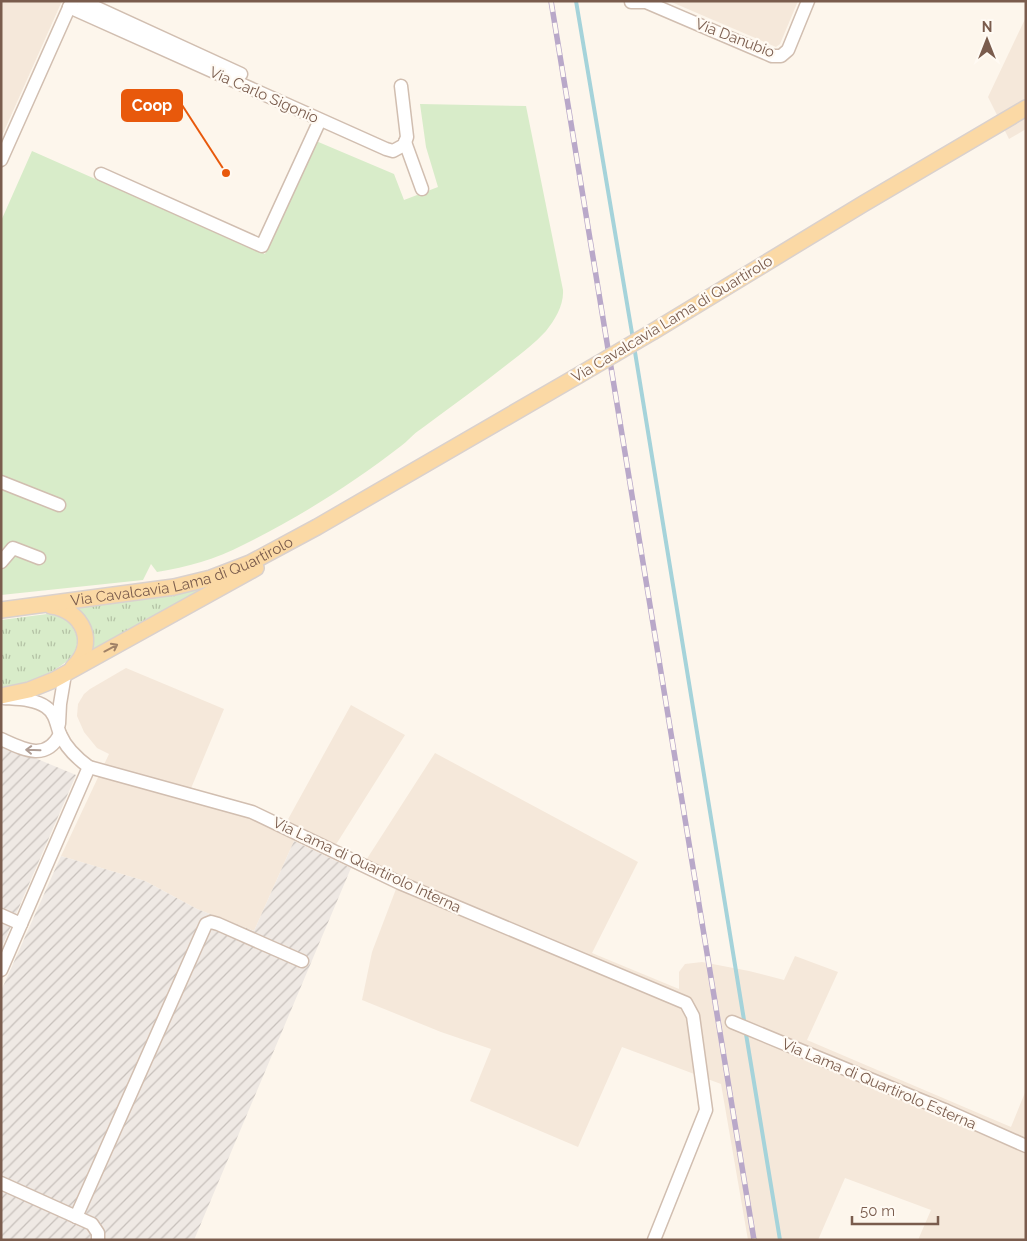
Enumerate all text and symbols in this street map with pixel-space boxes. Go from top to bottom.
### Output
street label: Via Danubio [693,15,777,61]
north arrow [962,15,1012,65]
text: N [982,19,992,35]
street label: Via Carlo Sigonio [207,63,321,127]
callout: Coop [122,90,182,121]
text: Coop [132,96,172,115]
street label: Via Cavalcavia Lama di Quartirolo [568,252,776,386]
street label: Via Cavalcavia Lama di Quartirolo [69,533,296,610]
one-way arrow [104,643,119,653]
one-way arrow [26,745,42,754]
street label: Via Lama di Quartirolo Interna [270,813,464,917]
street label: Via Lama di Quartirolo Esterna [779,1035,979,1133]
scale bar [852,1194,938,1226]
text: 50 m [860,1202,895,1220]

